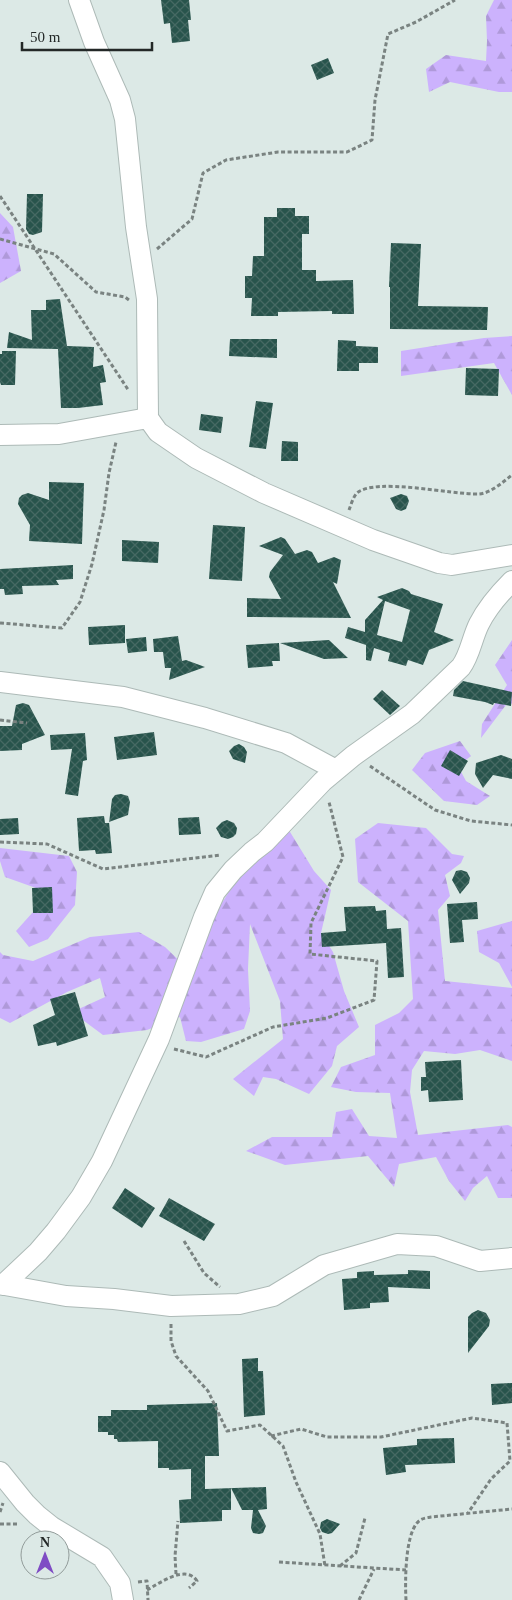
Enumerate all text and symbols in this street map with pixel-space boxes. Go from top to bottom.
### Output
scale bar [22,20,152,52]
text: 50 m [30,29,61,45]
north arrow [20,1530,70,1580]
text: N [40,1535,50,1550]

